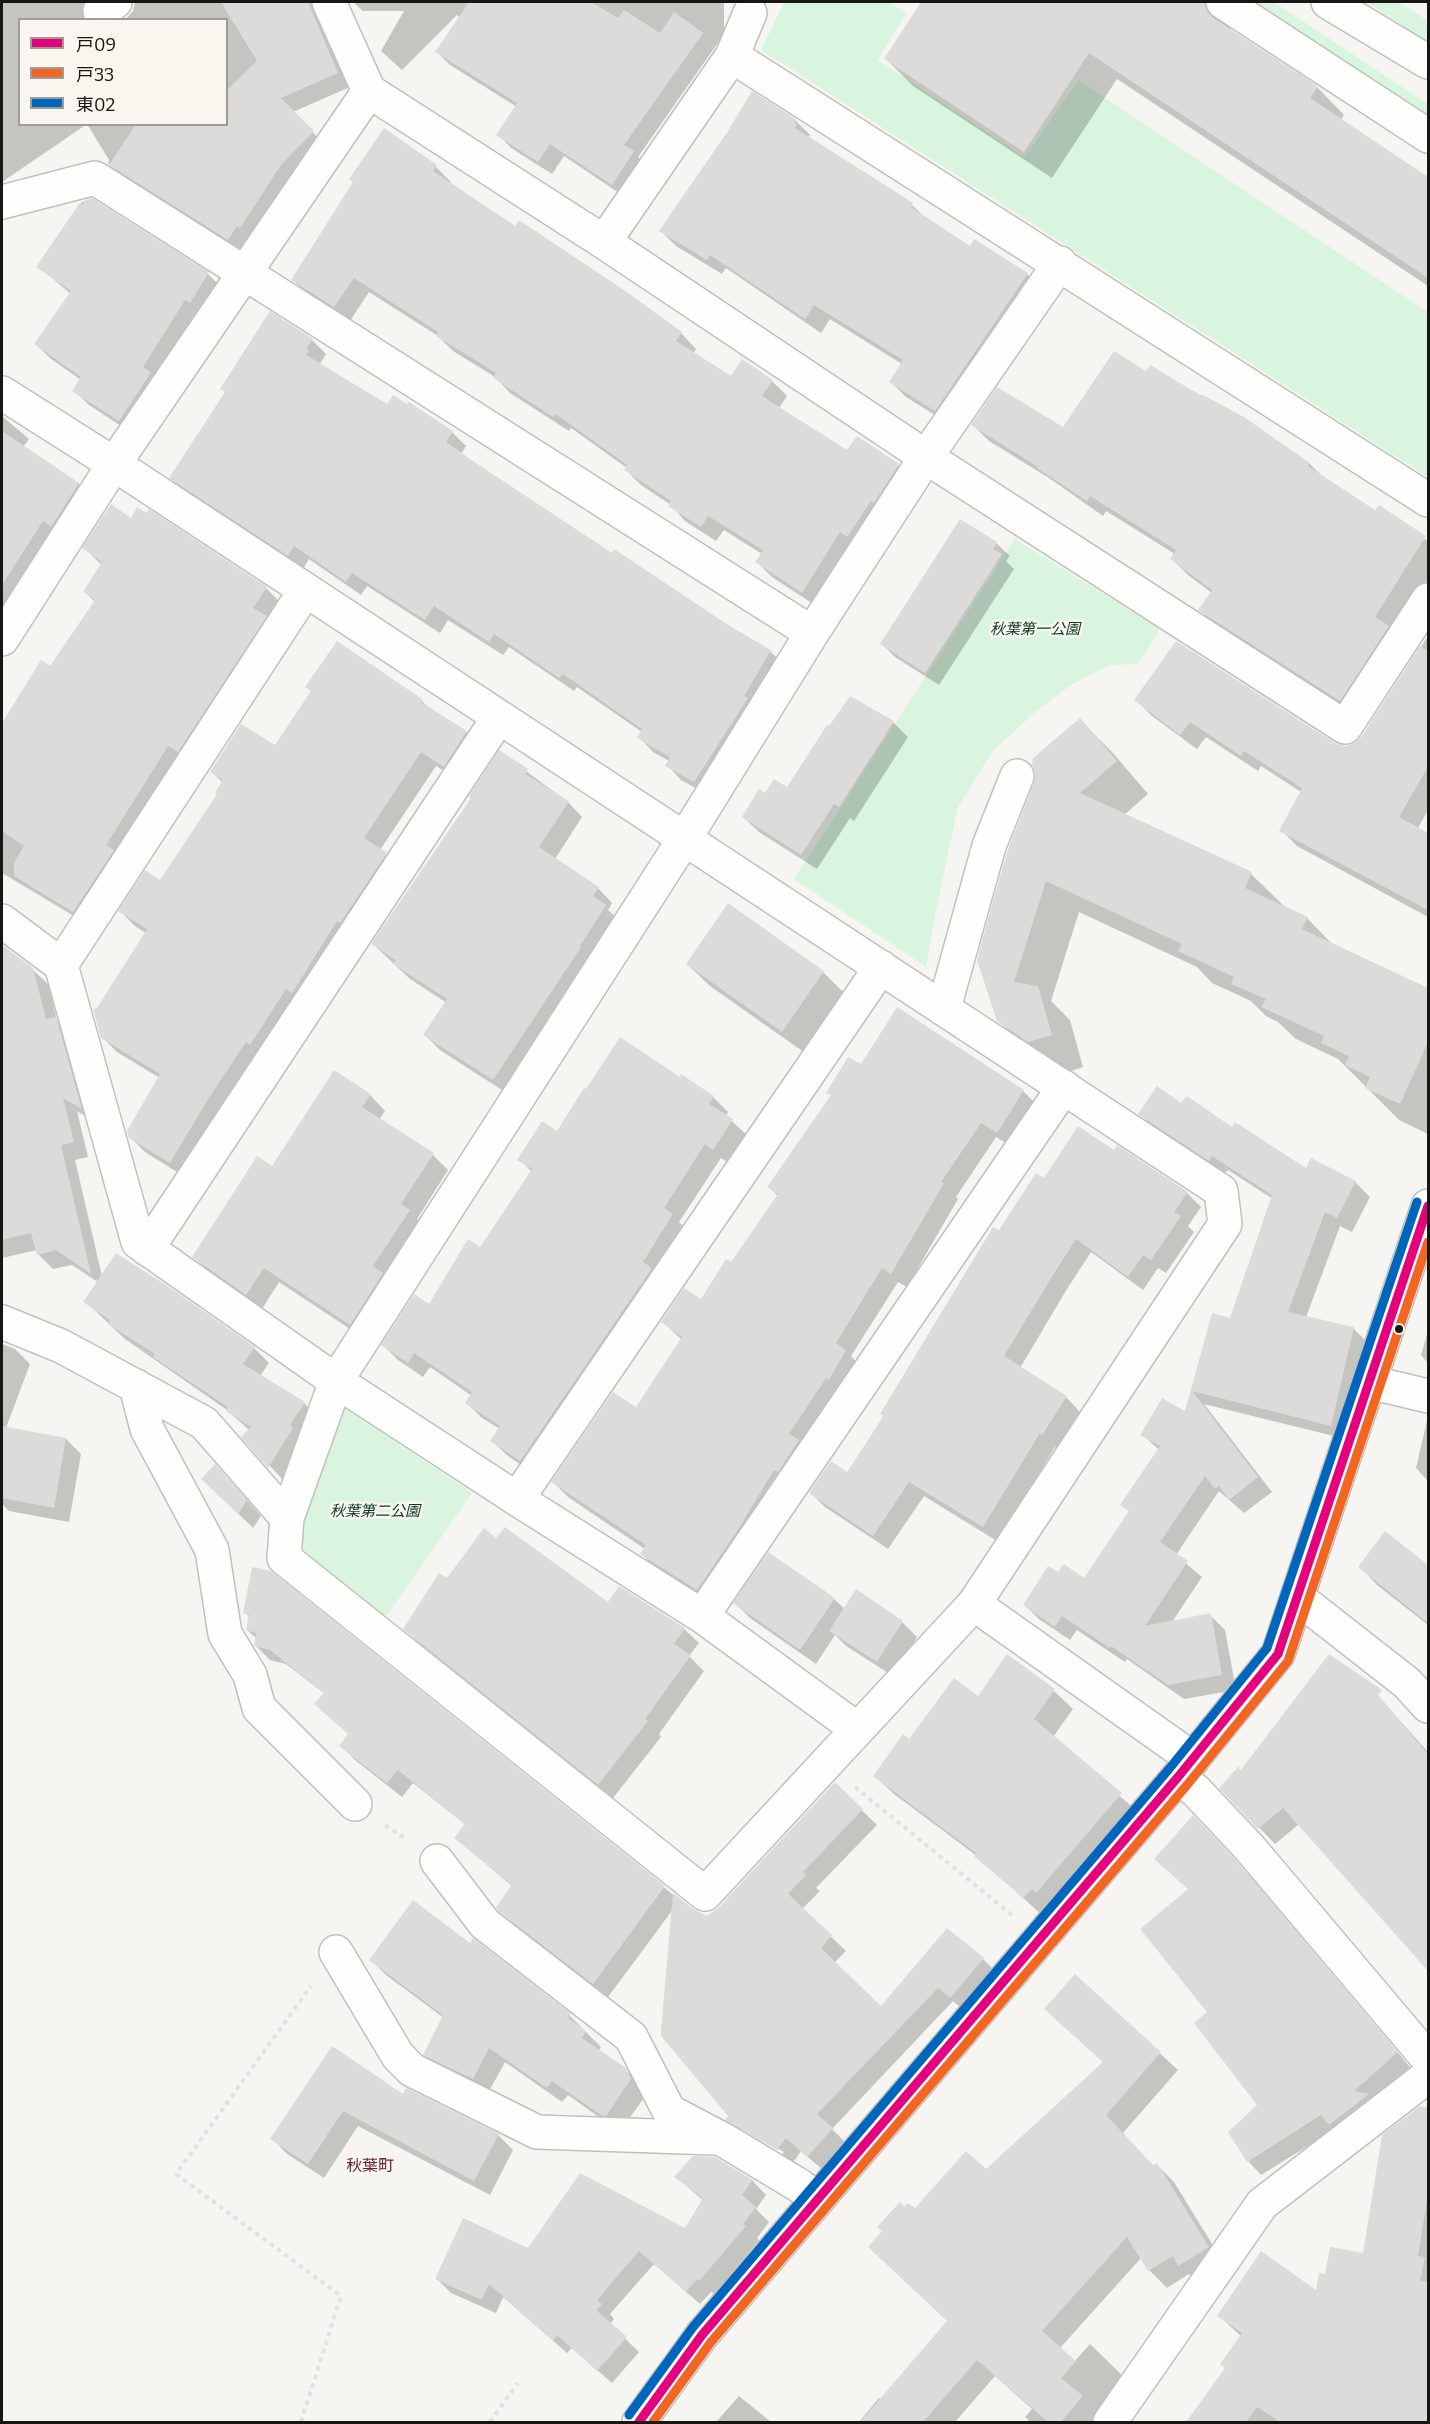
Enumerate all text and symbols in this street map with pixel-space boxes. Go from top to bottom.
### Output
legend [18,18,228,126]
text: 戸09 [76,34,116,56]
text: 戸33 [76,64,114,86]
text: 東02 [76,94,115,116]
park label: 秋葉第一公園 [990,621,1080,639]
unlabelled marker [1393,1323,1405,1335]
park label: 秋葉第二公園 [330,1503,420,1521]
district label: 秋葉町 [346,2157,394,2177]

